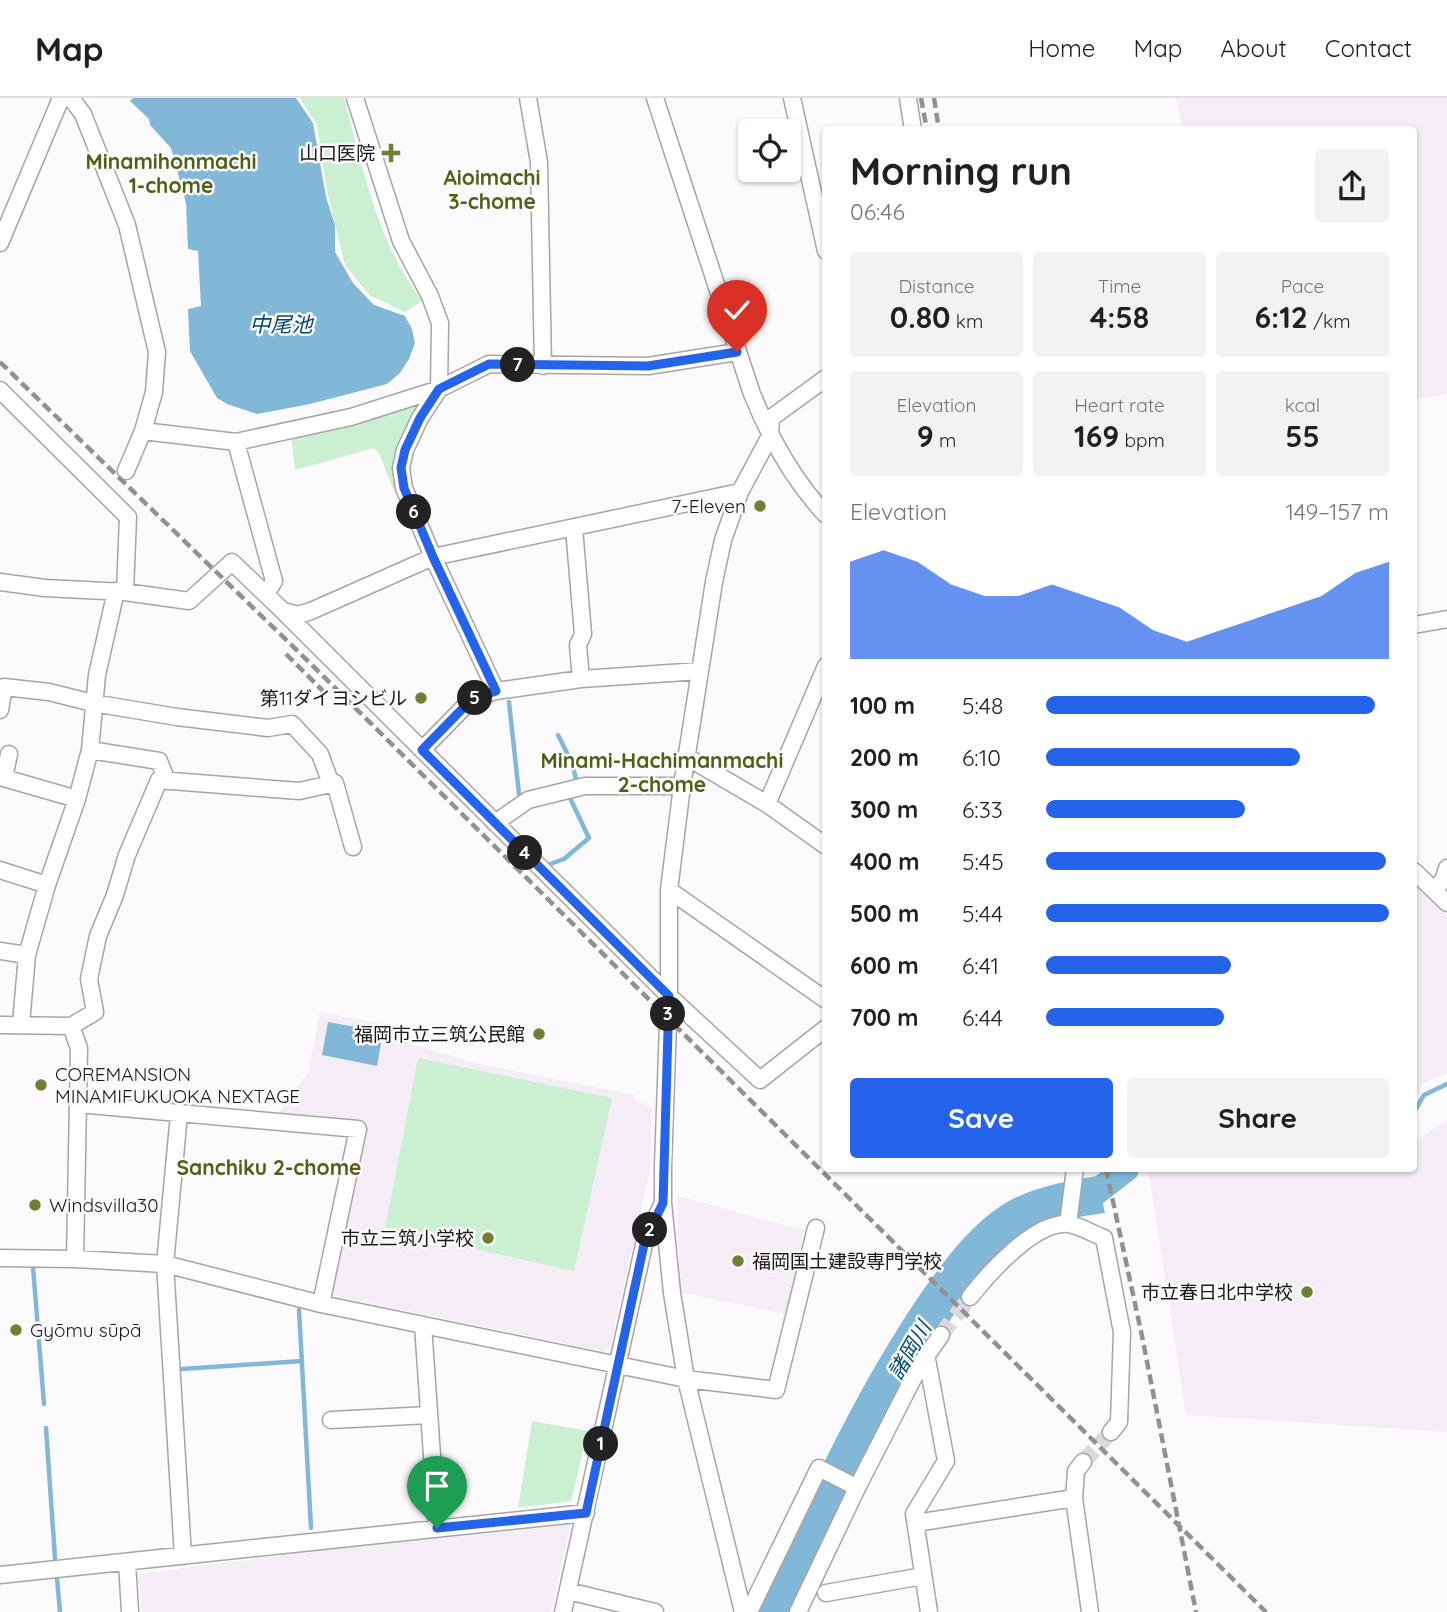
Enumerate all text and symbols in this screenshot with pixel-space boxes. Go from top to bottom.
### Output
text: Map [35,28,103,69]
text: Home [1028,33,1095,63]
text: Map [1133,33,1182,63]
text: About [1220,33,1287,63]
text: Contact [1325,33,1412,63]
map controls [738,119,801,182]
button: locate [738,119,801,182]
place label: 山口医院 [299,141,375,165]
marker: 山口医院 [381,143,401,163]
text: Morning run [850,147,1072,195]
district label: Minamihonmachi 1-chome [86,148,256,198]
button: share [1315,149,1389,223]
district label: Aioimachi 3-chome [443,164,541,214]
text: 06:46 [850,197,905,226]
text: Distance [898,274,975,298]
text: Time [1098,274,1141,298]
text: Pace [1281,274,1324,298]
pin [707,280,767,352]
icon: check [718,291,756,329]
text: 0.80 [890,298,951,336]
text: 4:58 [1090,298,1149,336]
text: 6:12 [1254,298,1308,336]
text: km [951,309,983,333]
text: /km [1308,309,1351,333]
water label: 中尾池 [250,311,314,337]
pin: 7 [500,348,536,382]
text: 7 [512,352,523,376]
text: Elevation [896,393,977,417]
text: Heart rate [1074,393,1165,417]
text: kcal [1285,393,1320,417]
text: 9 [917,417,934,455]
text: 169 [1074,417,1119,455]
text: 55 [1285,417,1320,455]
text: m [934,428,956,452]
text: bpm [1119,428,1165,452]
pin: 6 [396,494,432,530]
place label: 7-Eleven [672,494,746,518]
text: Elevation [850,497,947,526]
text: 149–157 m [1286,497,1389,526]
marker: 7-Eleven [752,498,768,514]
text: 6 [408,499,419,523]
pin: 5 [458,680,492,716]
text: 5 [469,685,480,709]
place label: 第11ダイヨシビル [260,686,407,710]
marker: 第11ダイヨシビル [413,690,429,706]
text: 100 m [850,691,915,720]
text: 5:48 [962,691,1003,720]
text: 200 m [850,743,919,772]
text: 6:10 [962,743,1001,772]
district label: Minami-Hachimanmachi 2-chome [541,747,783,797]
text: 300 m [850,795,918,824]
text: 6:33 [962,795,1003,824]
pin: 4 [508,836,542,870]
text: 4 [519,840,530,864]
text: 400 m [850,847,919,876]
text: 5:45 [962,847,1004,876]
text: 500 m [850,899,919,928]
text: 5:44 [962,899,1003,928]
text: 600 m [850,951,919,980]
text: 6:41 [962,951,999,980]
pin: 3 [650,996,686,1032]
text: 3 [662,1001,673,1025]
text: 700 m [850,1003,919,1032]
text: 6:44 [962,1003,1003,1032]
place label: 福岡市立三筑公民館 [354,1022,525,1046]
marker: 福岡市立三筑公民館 [531,1026,547,1042]
place label: COREMANSION MINAMIFUKUOKA NEXTAGE [55,1062,300,1108]
marker: COREMANSION MINAMIFUKUOKA NEXTAGE [33,1077,49,1093]
button: Save [850,1078,1113,1158]
button: Share [1127,1078,1389,1158]
district label: Sanchiku 2-chome [177,1154,361,1180]
place label: Windsvilla30 [49,1193,158,1217]
marker: Windsvilla30 [27,1197,43,1213]
pin: 2 [632,1212,668,1248]
text: 2 [644,1217,655,1241]
place label: 市立三筑小学校 [341,1226,474,1250]
marker: 市立三筑小学校 [480,1230,496,1246]
place label: 福岡国土建設専門学校 [752,1249,942,1273]
marker: 福岡国土建設専門学校 [730,1253,746,1269]
place label: 市立春日北中学校 [1141,1280,1293,1304]
marker: 市立春日北中学校 [1299,1284,1315,1300]
water label: 諸岡川 [882,1314,937,1384]
place label: Gyōmu sūpā [30,1318,142,1342]
marker: Gyōmu sūpā [8,1322,24,1338]
pin: 1 [584,1426,618,1462]
text: 1 [597,1431,604,1455]
pin [407,1456,467,1528]
icon: arrive [418,1467,456,1505]

